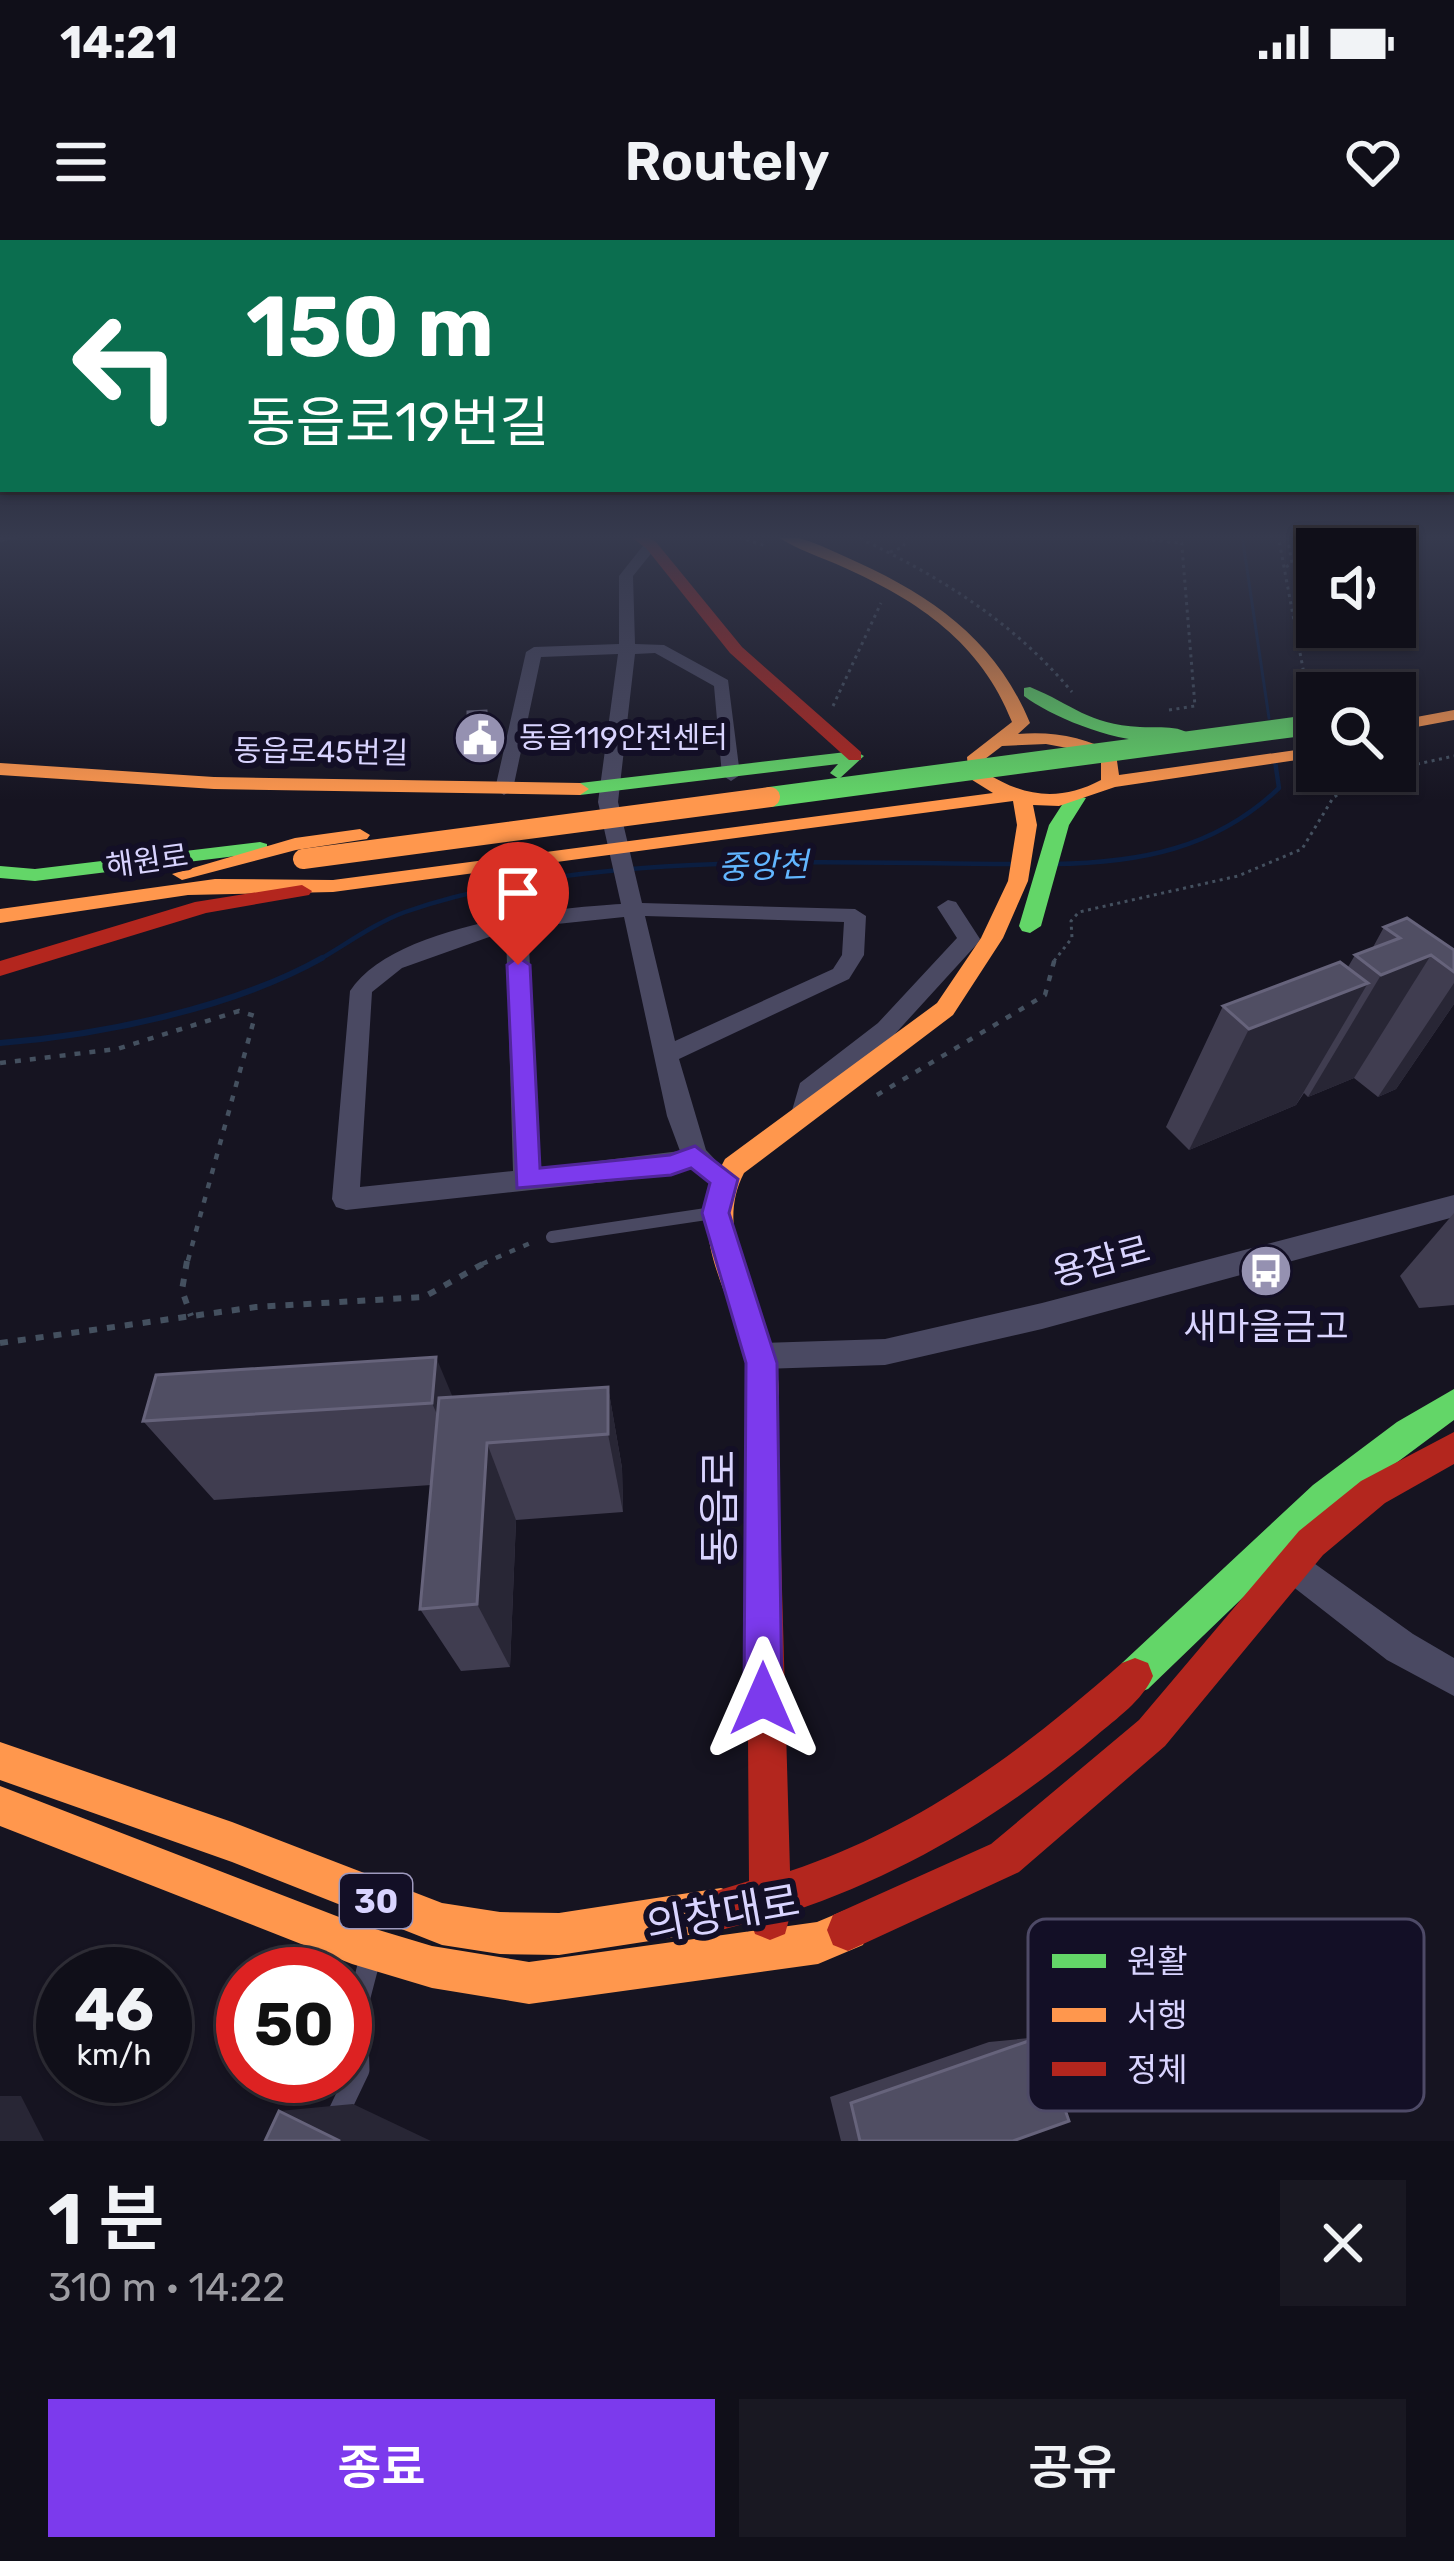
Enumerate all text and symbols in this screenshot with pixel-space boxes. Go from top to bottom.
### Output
text: 14:21 [60,16,178,69]
icon: menu [48,129,114,195]
icon: heart [1340,129,1406,195]
text: Routely [624,130,830,194]
text: 150 m [246,277,494,377]
icon: left [48,288,204,444]
text: 동읍로19번길 [246,391,550,455]
map controls [1296,528,1416,792]
button: sound [1296,528,1416,648]
button: search [1296,672,1416,792]
public building icon: 동읍119안전센터 [452,710,508,766]
place label: 동읍119안전센터 [519,720,728,756]
street label: 동읍로45번길 [233,732,409,772]
street label: 해원로 [103,837,191,885]
pin [467,842,569,965]
water label: 중앙천 [717,845,813,887]
icon: arrive [485,860,551,926]
street label: 용잠로 [1047,1227,1155,1295]
bus stop icon: 새마을금고 [1238,1243,1294,1299]
place label: 새마을금고 [1183,1305,1349,1348]
street label: 동읍로 [695,1450,745,1566]
position arrow [700,1636,826,1762]
road number: 30 [340,1874,412,1928]
street label: 의창대로 [643,1876,803,1952]
legend [1028,1919,1424,2111]
text: 원활 [1127,1942,1188,1981]
speed limit sign: 50 [216,1947,372,2103]
text: 46 [74,1974,154,2045]
text: 서행 [1127,1996,1188,2035]
text: km/h [77,2037,151,2073]
text: 정체 [1127,2050,1188,2089]
text: 1 분 [48,2177,165,2262]
button: close [1280,2180,1406,2306]
text: 310 m · 14:22 [48,2265,285,2311]
button: 종료 [48,2399,715,2537]
button: 공유 [739,2399,1406,2537]

